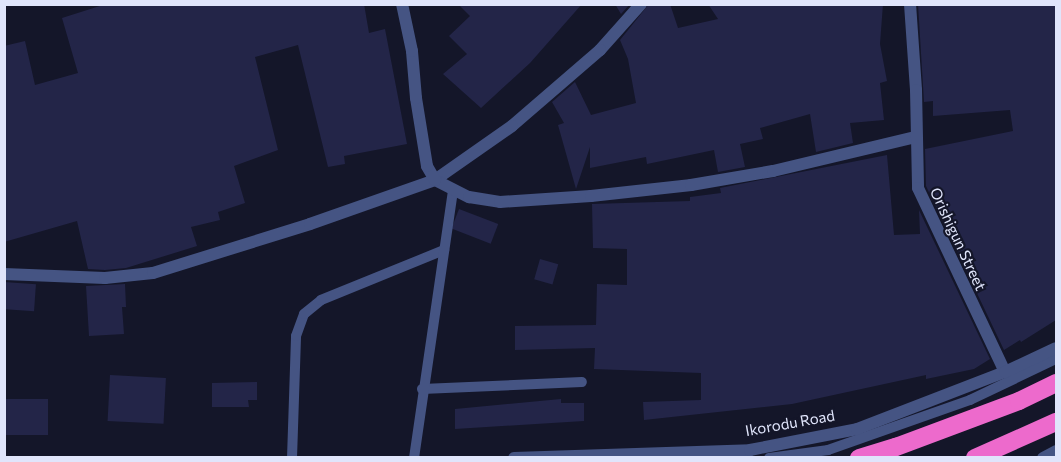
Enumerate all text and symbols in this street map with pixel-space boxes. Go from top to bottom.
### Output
street label: Orishigun Street [926,185,990,293]
street label: Ikorodu Road [744,406,836,440]

